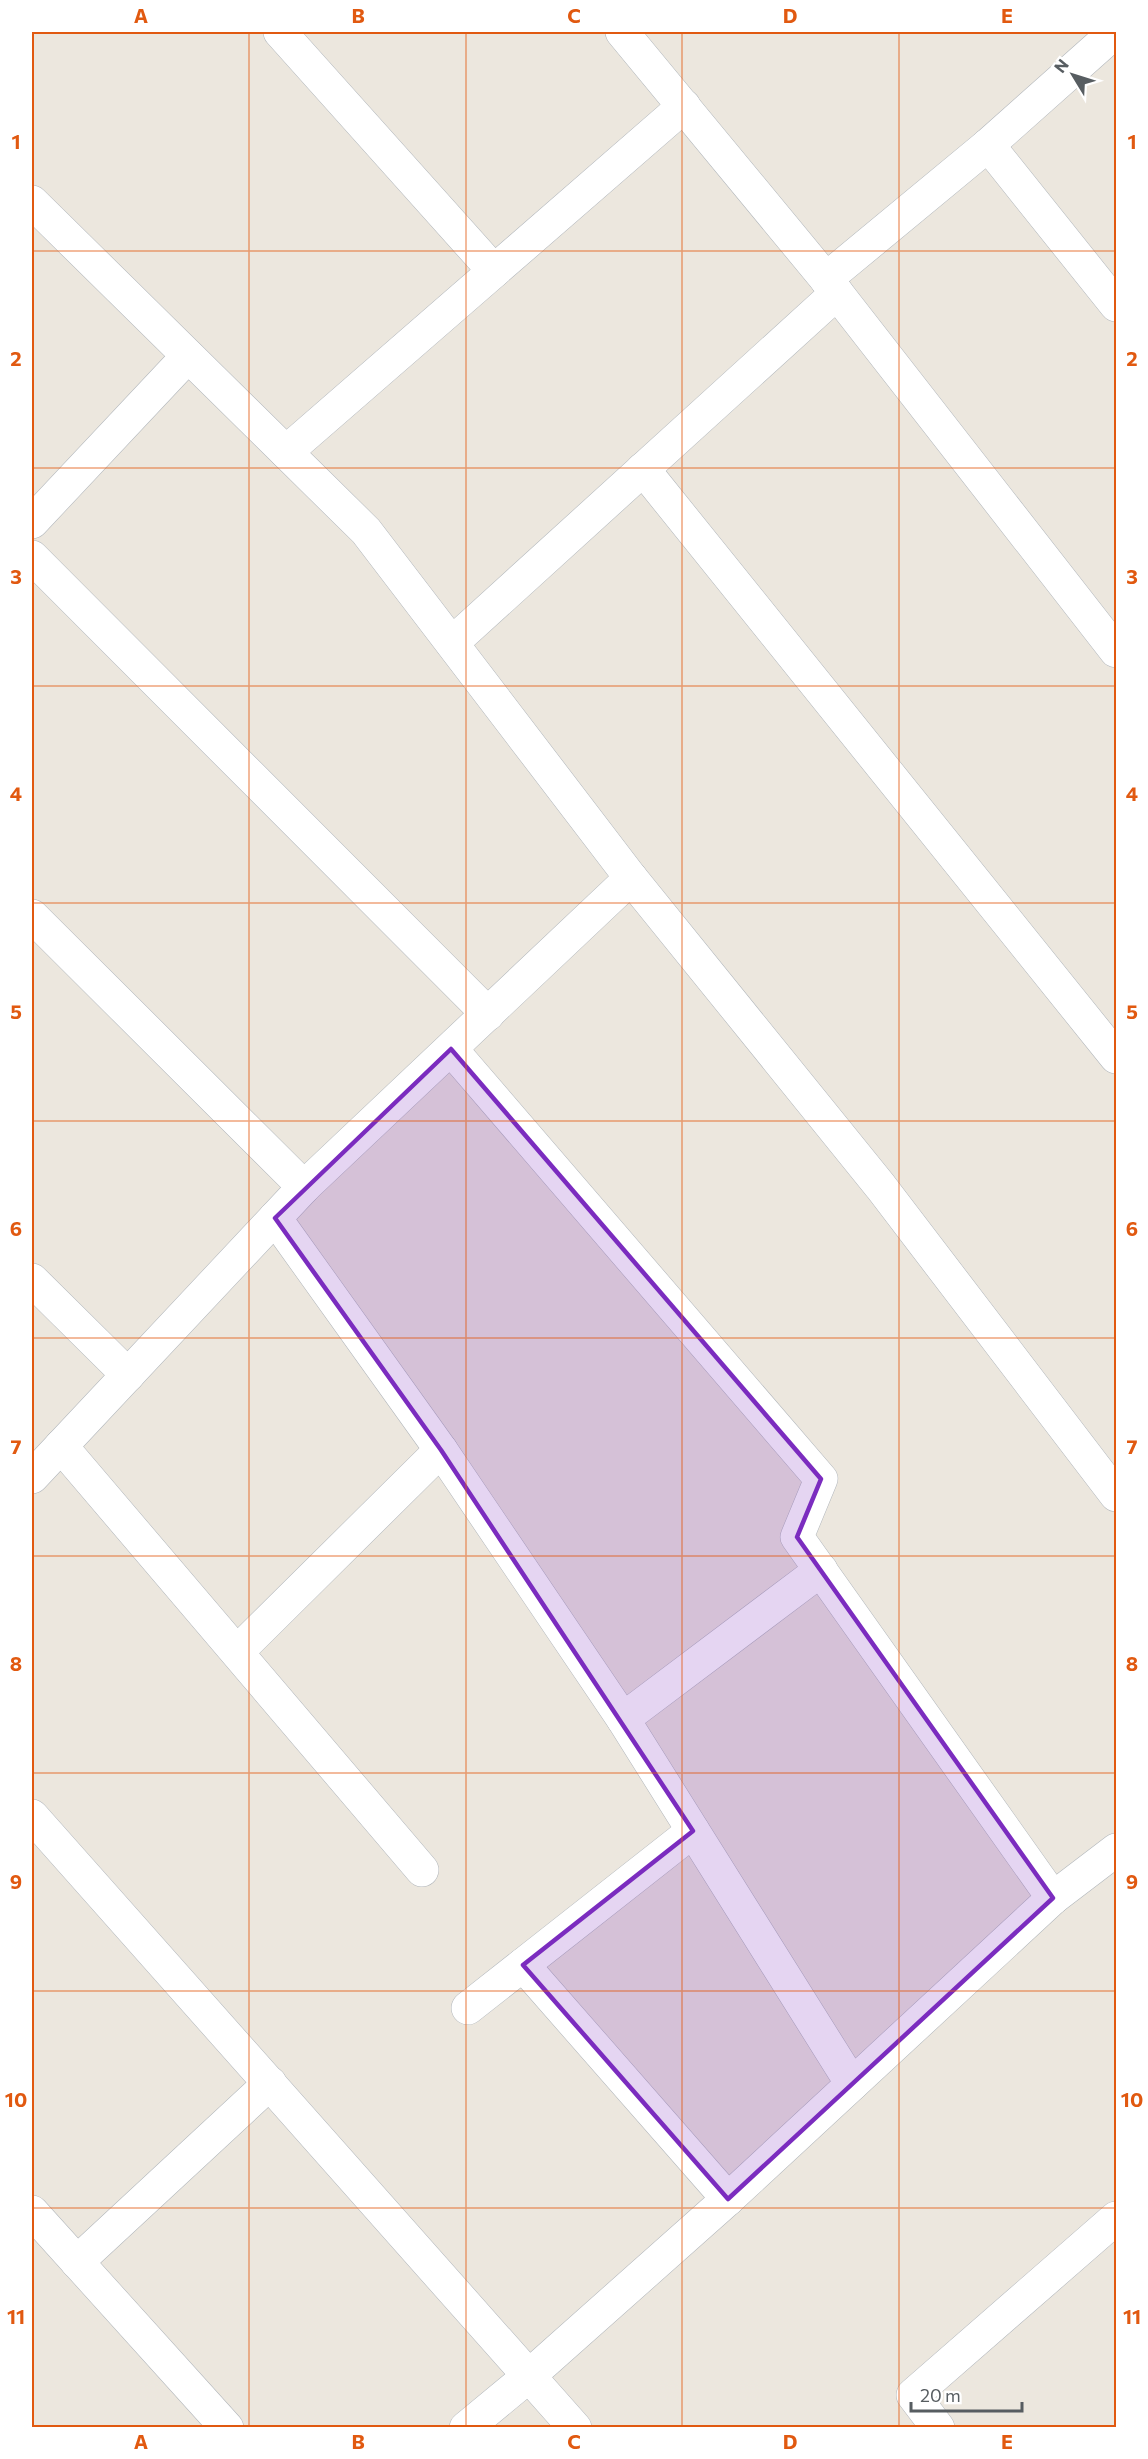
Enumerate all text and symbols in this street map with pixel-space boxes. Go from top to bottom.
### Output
text: A [134,3,148,27]
text: B [351,3,365,27]
text: C [567,3,581,27]
text: D [783,3,797,27]
text: E [1001,3,1013,27]
north arrow [1043,45,1103,105]
text: N [1050,55,1072,76]
text: 1 [11,129,21,153]
text: 1 [1127,129,1137,153]
text: 2 [10,346,22,370]
text: 2 [1126,346,1138,370]
text: 3 [10,564,22,588]
text: 3 [1126,564,1138,588]
text: 4 [10,781,22,805]
text: 4 [1126,781,1138,805]
text: 5 [10,999,22,1023]
text: 5 [1126,999,1138,1023]
text: 6 [10,1216,22,1240]
text: 6 [1126,1216,1138,1240]
text: 7 [11,1434,22,1458]
text: 7 [1127,1434,1138,1458]
text: 8 [10,1651,22,1675]
text: 8 [1126,1651,1138,1675]
text: 9 [10,1869,22,1893]
text: 9 [1126,1869,1138,1893]
text: 10 [5,2087,27,2111]
text: 10 [1121,2087,1143,2111]
text: 11 [7,2304,25,2328]
text: 11 [1123,2304,1141,2328]
scale bar [911,2375,1022,2413]
text: 20 m [920,2384,961,2406]
text: A [134,2429,148,2453]
text: B [351,2429,365,2453]
text: C [567,2429,581,2453]
text: D [783,2429,797,2453]
text: E [1001,2429,1013,2453]

